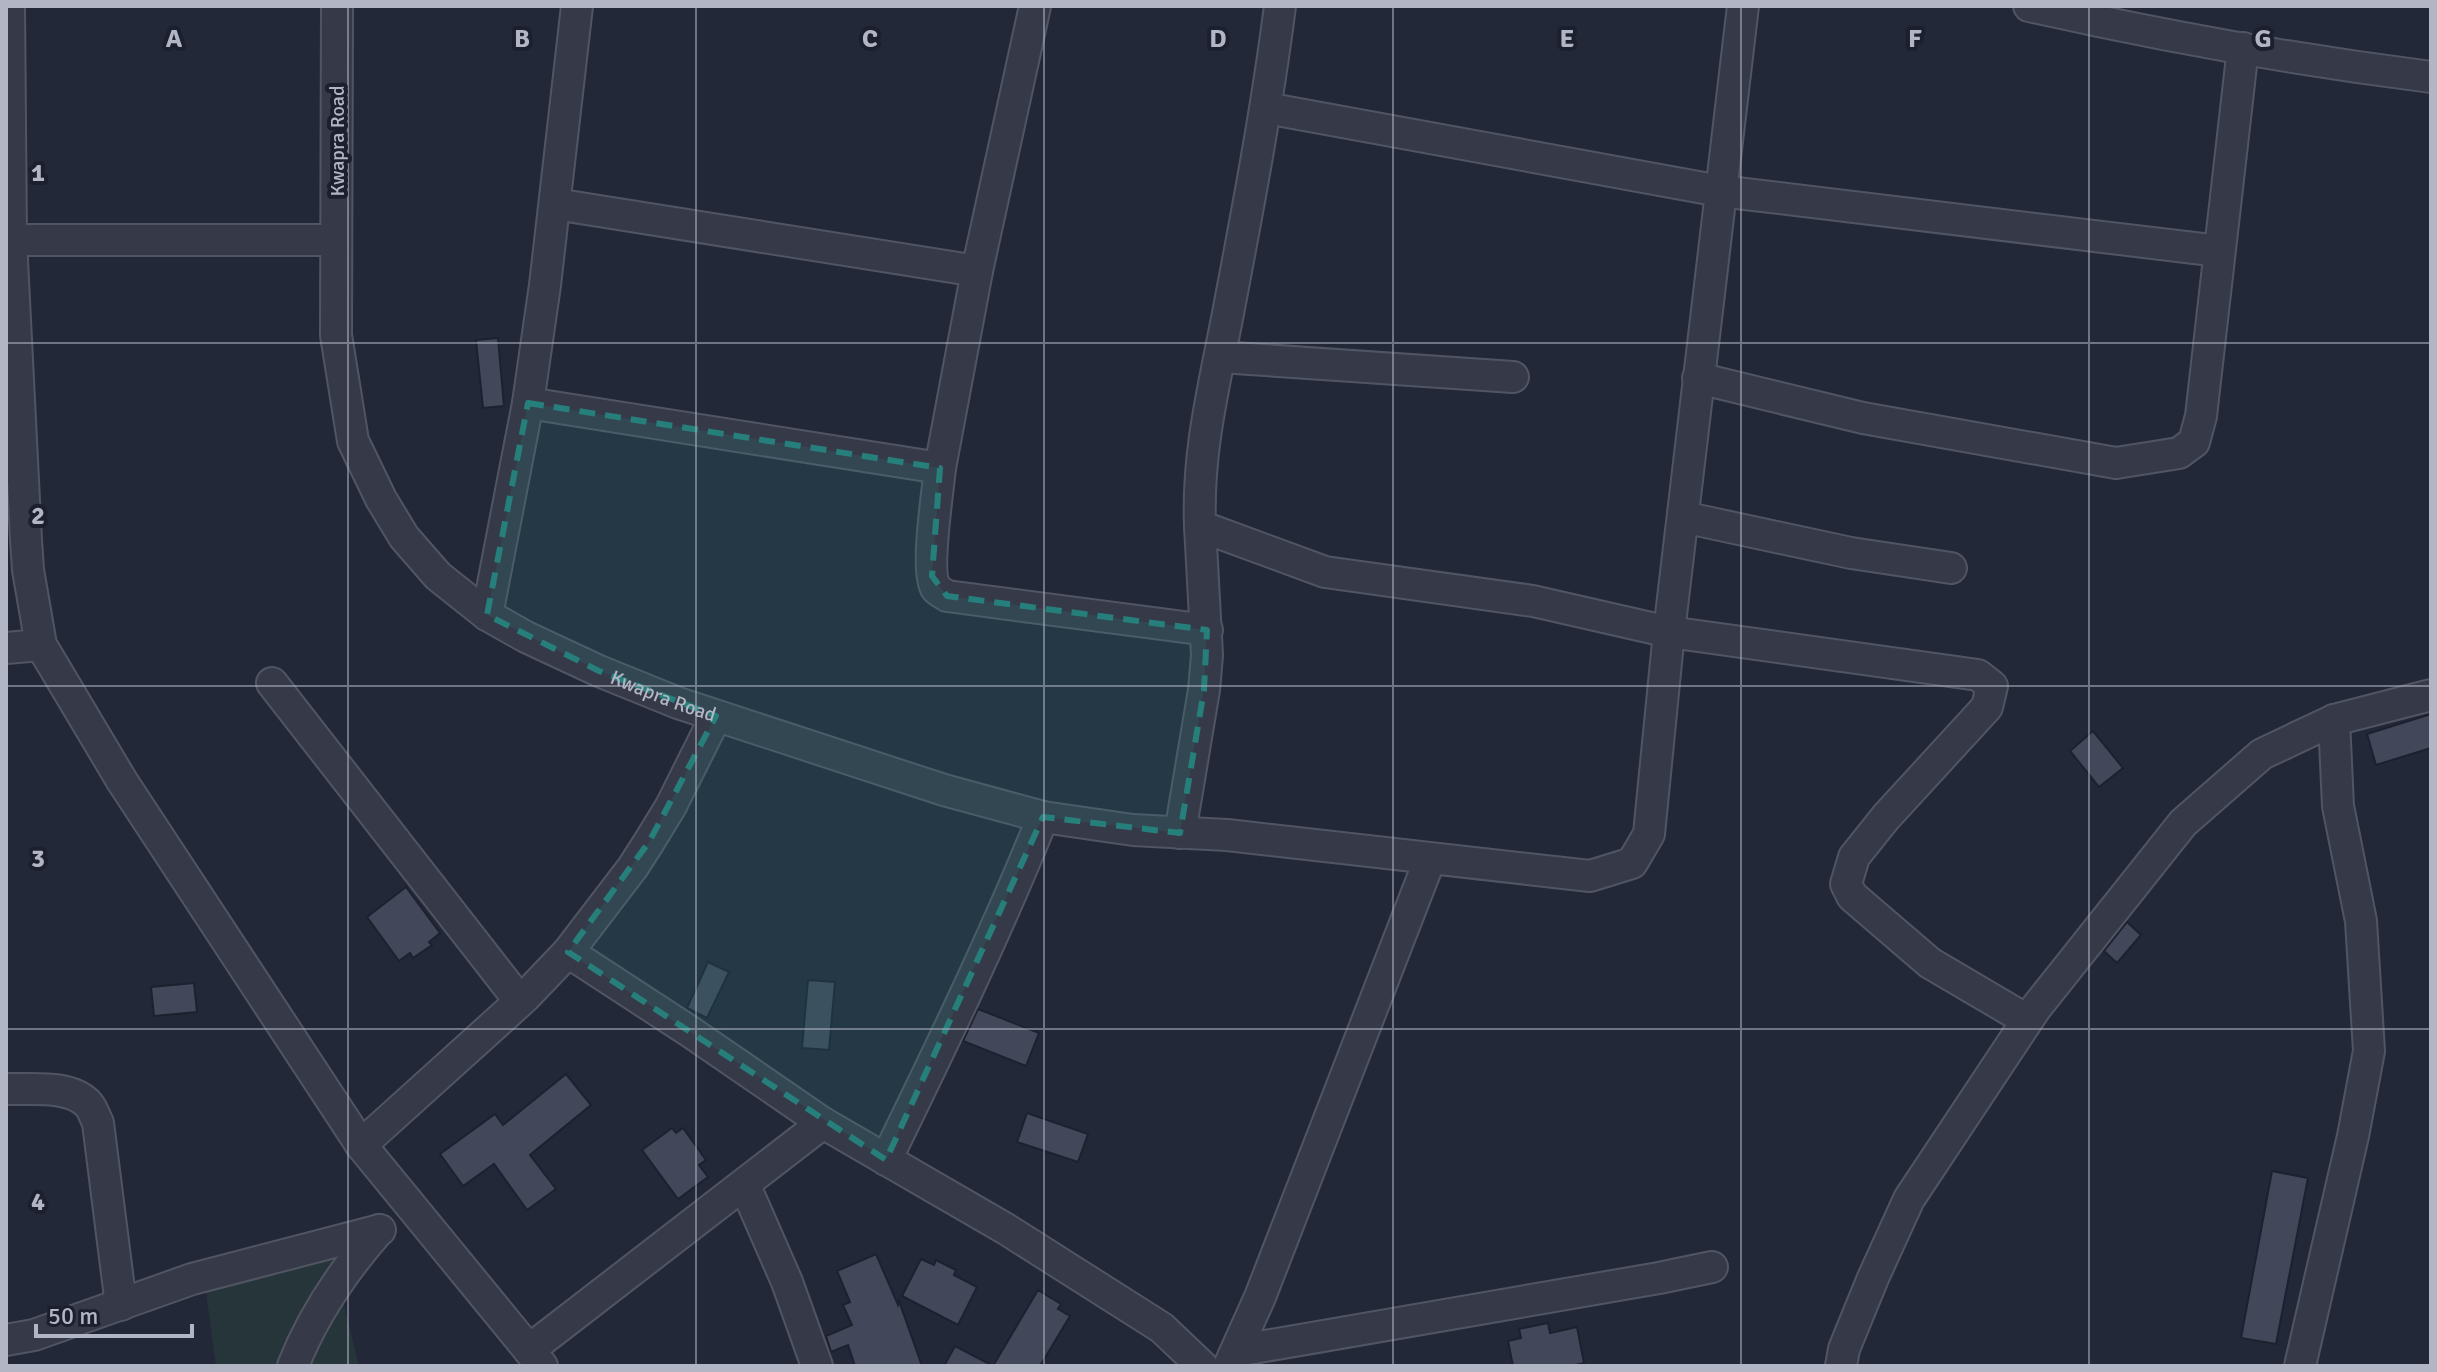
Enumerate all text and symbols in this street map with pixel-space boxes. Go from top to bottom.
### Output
text: A [166,23,183,55]
text: B [514,23,530,55]
text: C [862,23,878,55]
text: D [1209,23,1227,55]
text: E [1560,23,1574,55]
text: F [1908,23,1922,55]
text: G [2254,23,2272,55]
street label: Kwapra Road [325,85,350,197]
text: 1 [31,157,45,189]
text: 2 [31,500,45,532]
street label: Kwapra Road [607,665,719,727]
text: 3 [31,843,45,875]
text: 4 [31,1186,45,1218]
scale bar [36,1288,192,1338]
text: 50 m [48,1301,98,1331]

